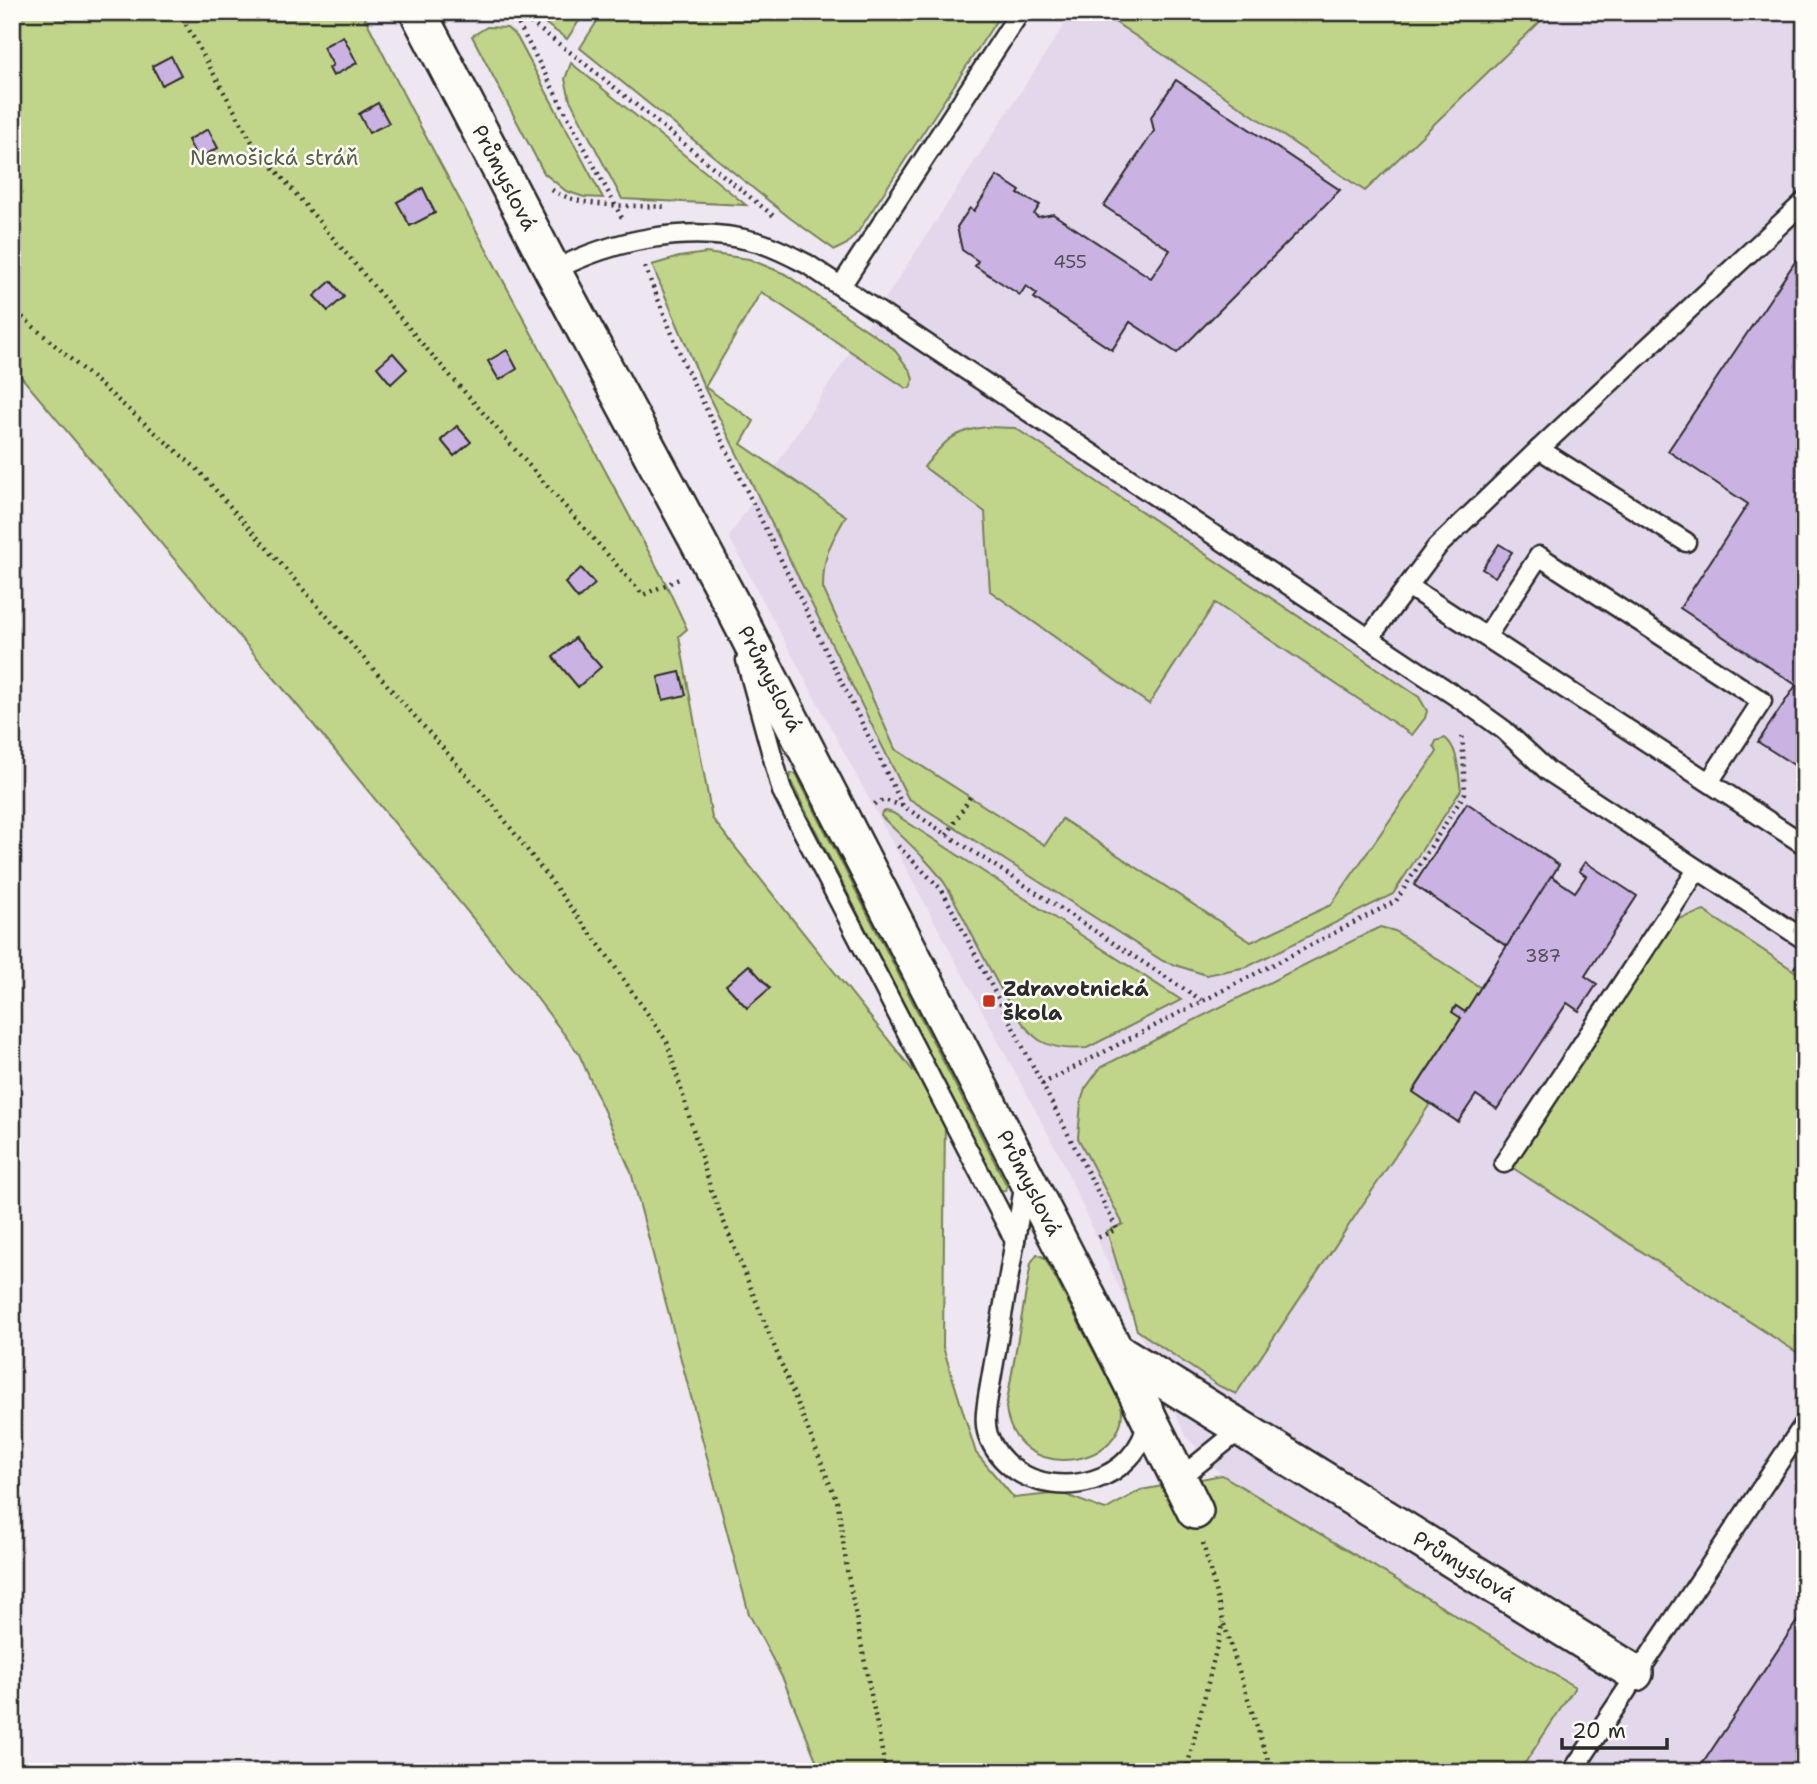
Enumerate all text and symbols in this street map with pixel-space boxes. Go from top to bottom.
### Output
street label: Průmyslová [465,120,544,236]
park label: Nemošická stráň [190,144,358,172]
house number: 455 [1053,250,1087,274]
street label: Průmyslová [731,621,809,737]
house number: 387 [1525,944,1561,968]
place label: Zdravotnická škola [1003,975,1149,1027]
marker: Zdravotnická škola [981,993,997,1009]
street label: Průmyslová [990,1125,1068,1241]
street label: Průmyslová [1408,1524,1521,1609]
scale bar [1562,1707,1666,1751]
text: 20 m [1572,1717,1626,1745]

